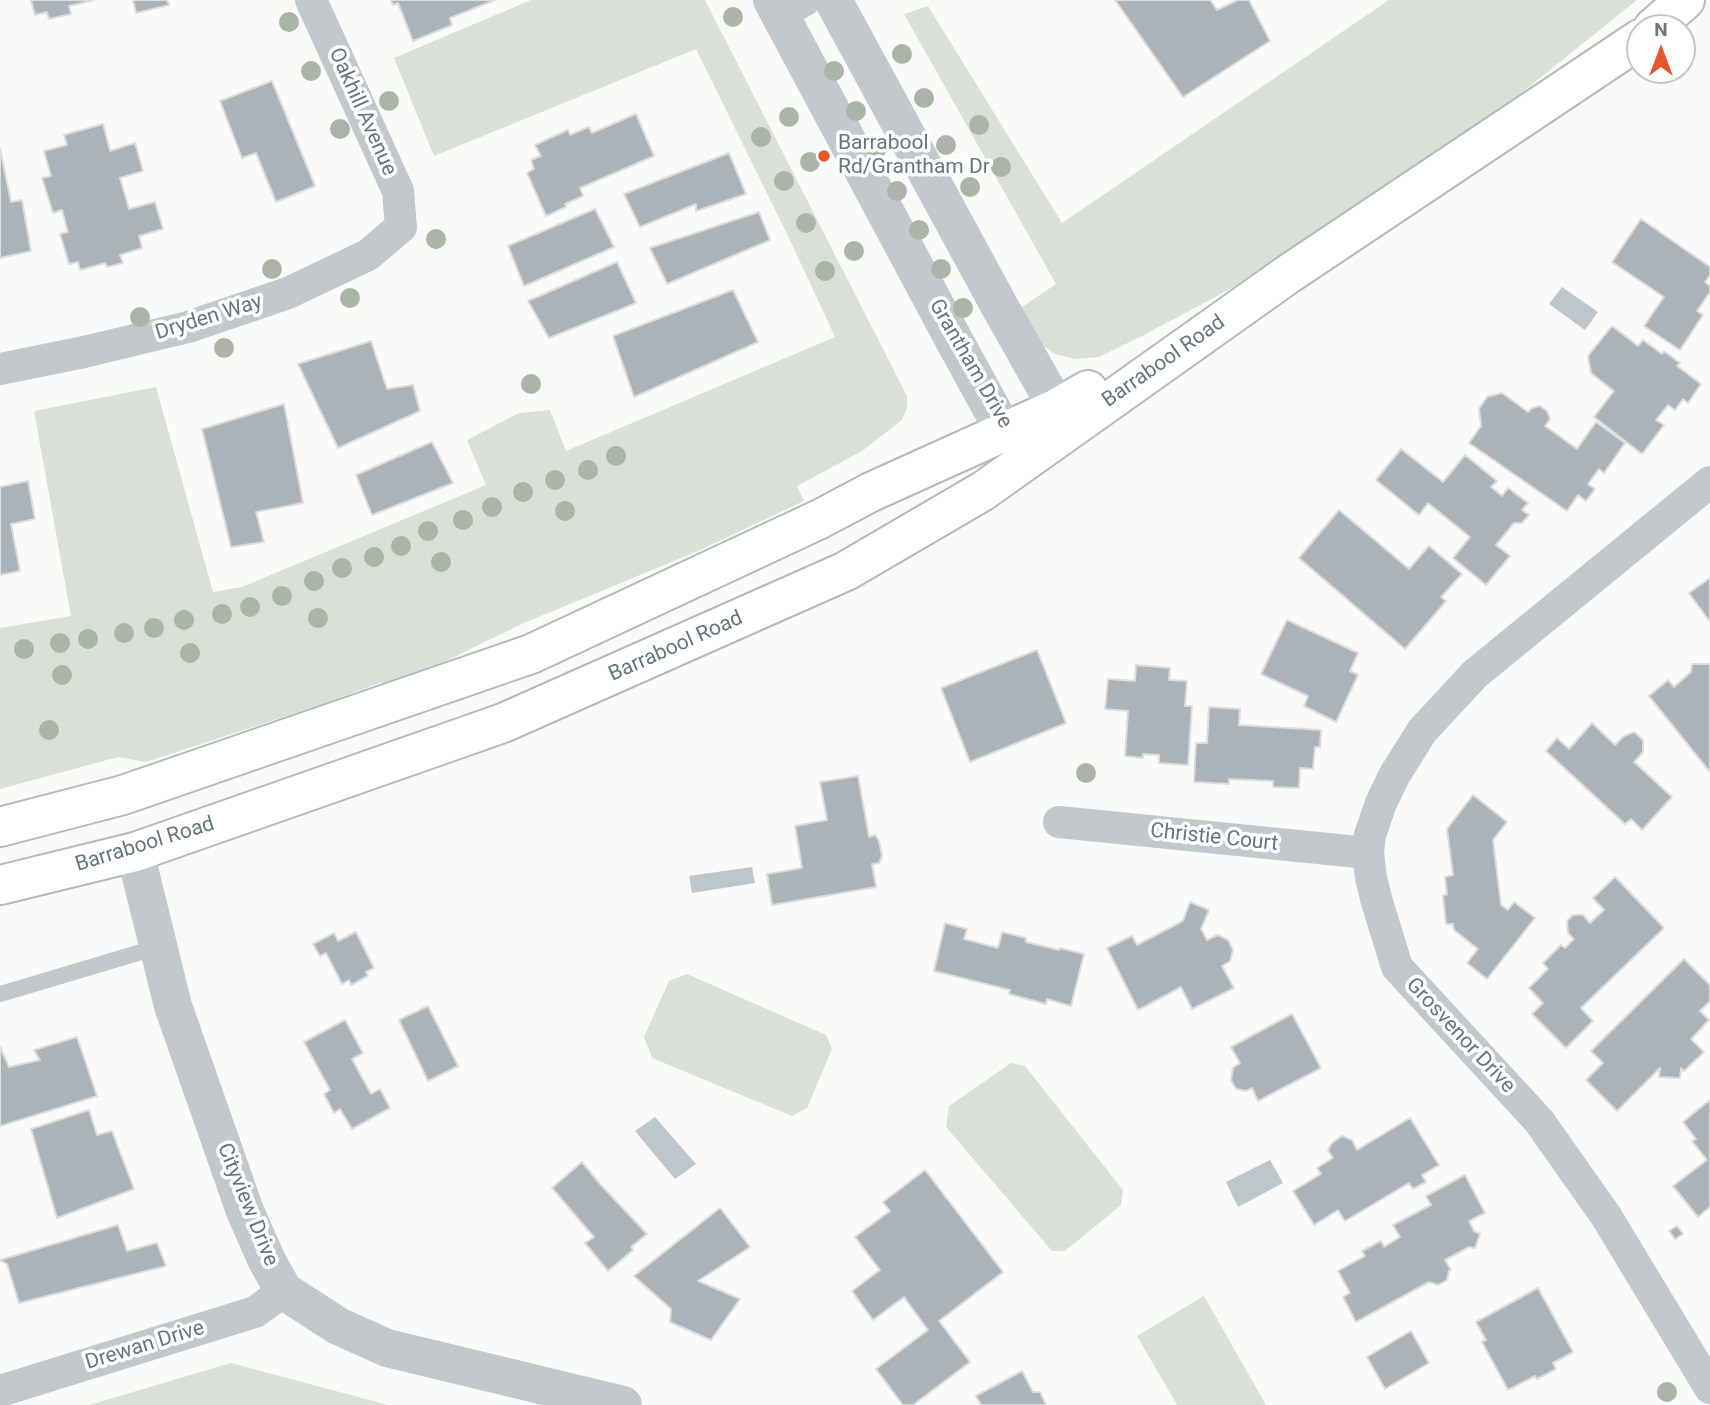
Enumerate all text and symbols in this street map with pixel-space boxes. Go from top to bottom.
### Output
north arrow [1626,14,1696,84]
text: N [1654,18,1668,41]
street label: Oakhill Avenue [323,44,401,180]
place label: Barrabool Rd/Grantham Dr [838,131,990,181]
marker: Barrabool Rd/Grantham Dr [816,148,832,164]
street label: Dryden Way [153,290,265,346]
street label: Grantham Drive [923,295,1017,433]
street label: Barrabool Road [1098,310,1230,414]
street label: Barrabool Road [605,606,747,688]
street label: Barrabool Road [72,812,218,878]
street label: Christie Court [1149,819,1279,857]
street label: Grosvenor Drive [1400,973,1520,1099]
street label: Cityview Drive [211,1140,283,1270]
street label: Drewan Drive [82,1316,208,1376]

